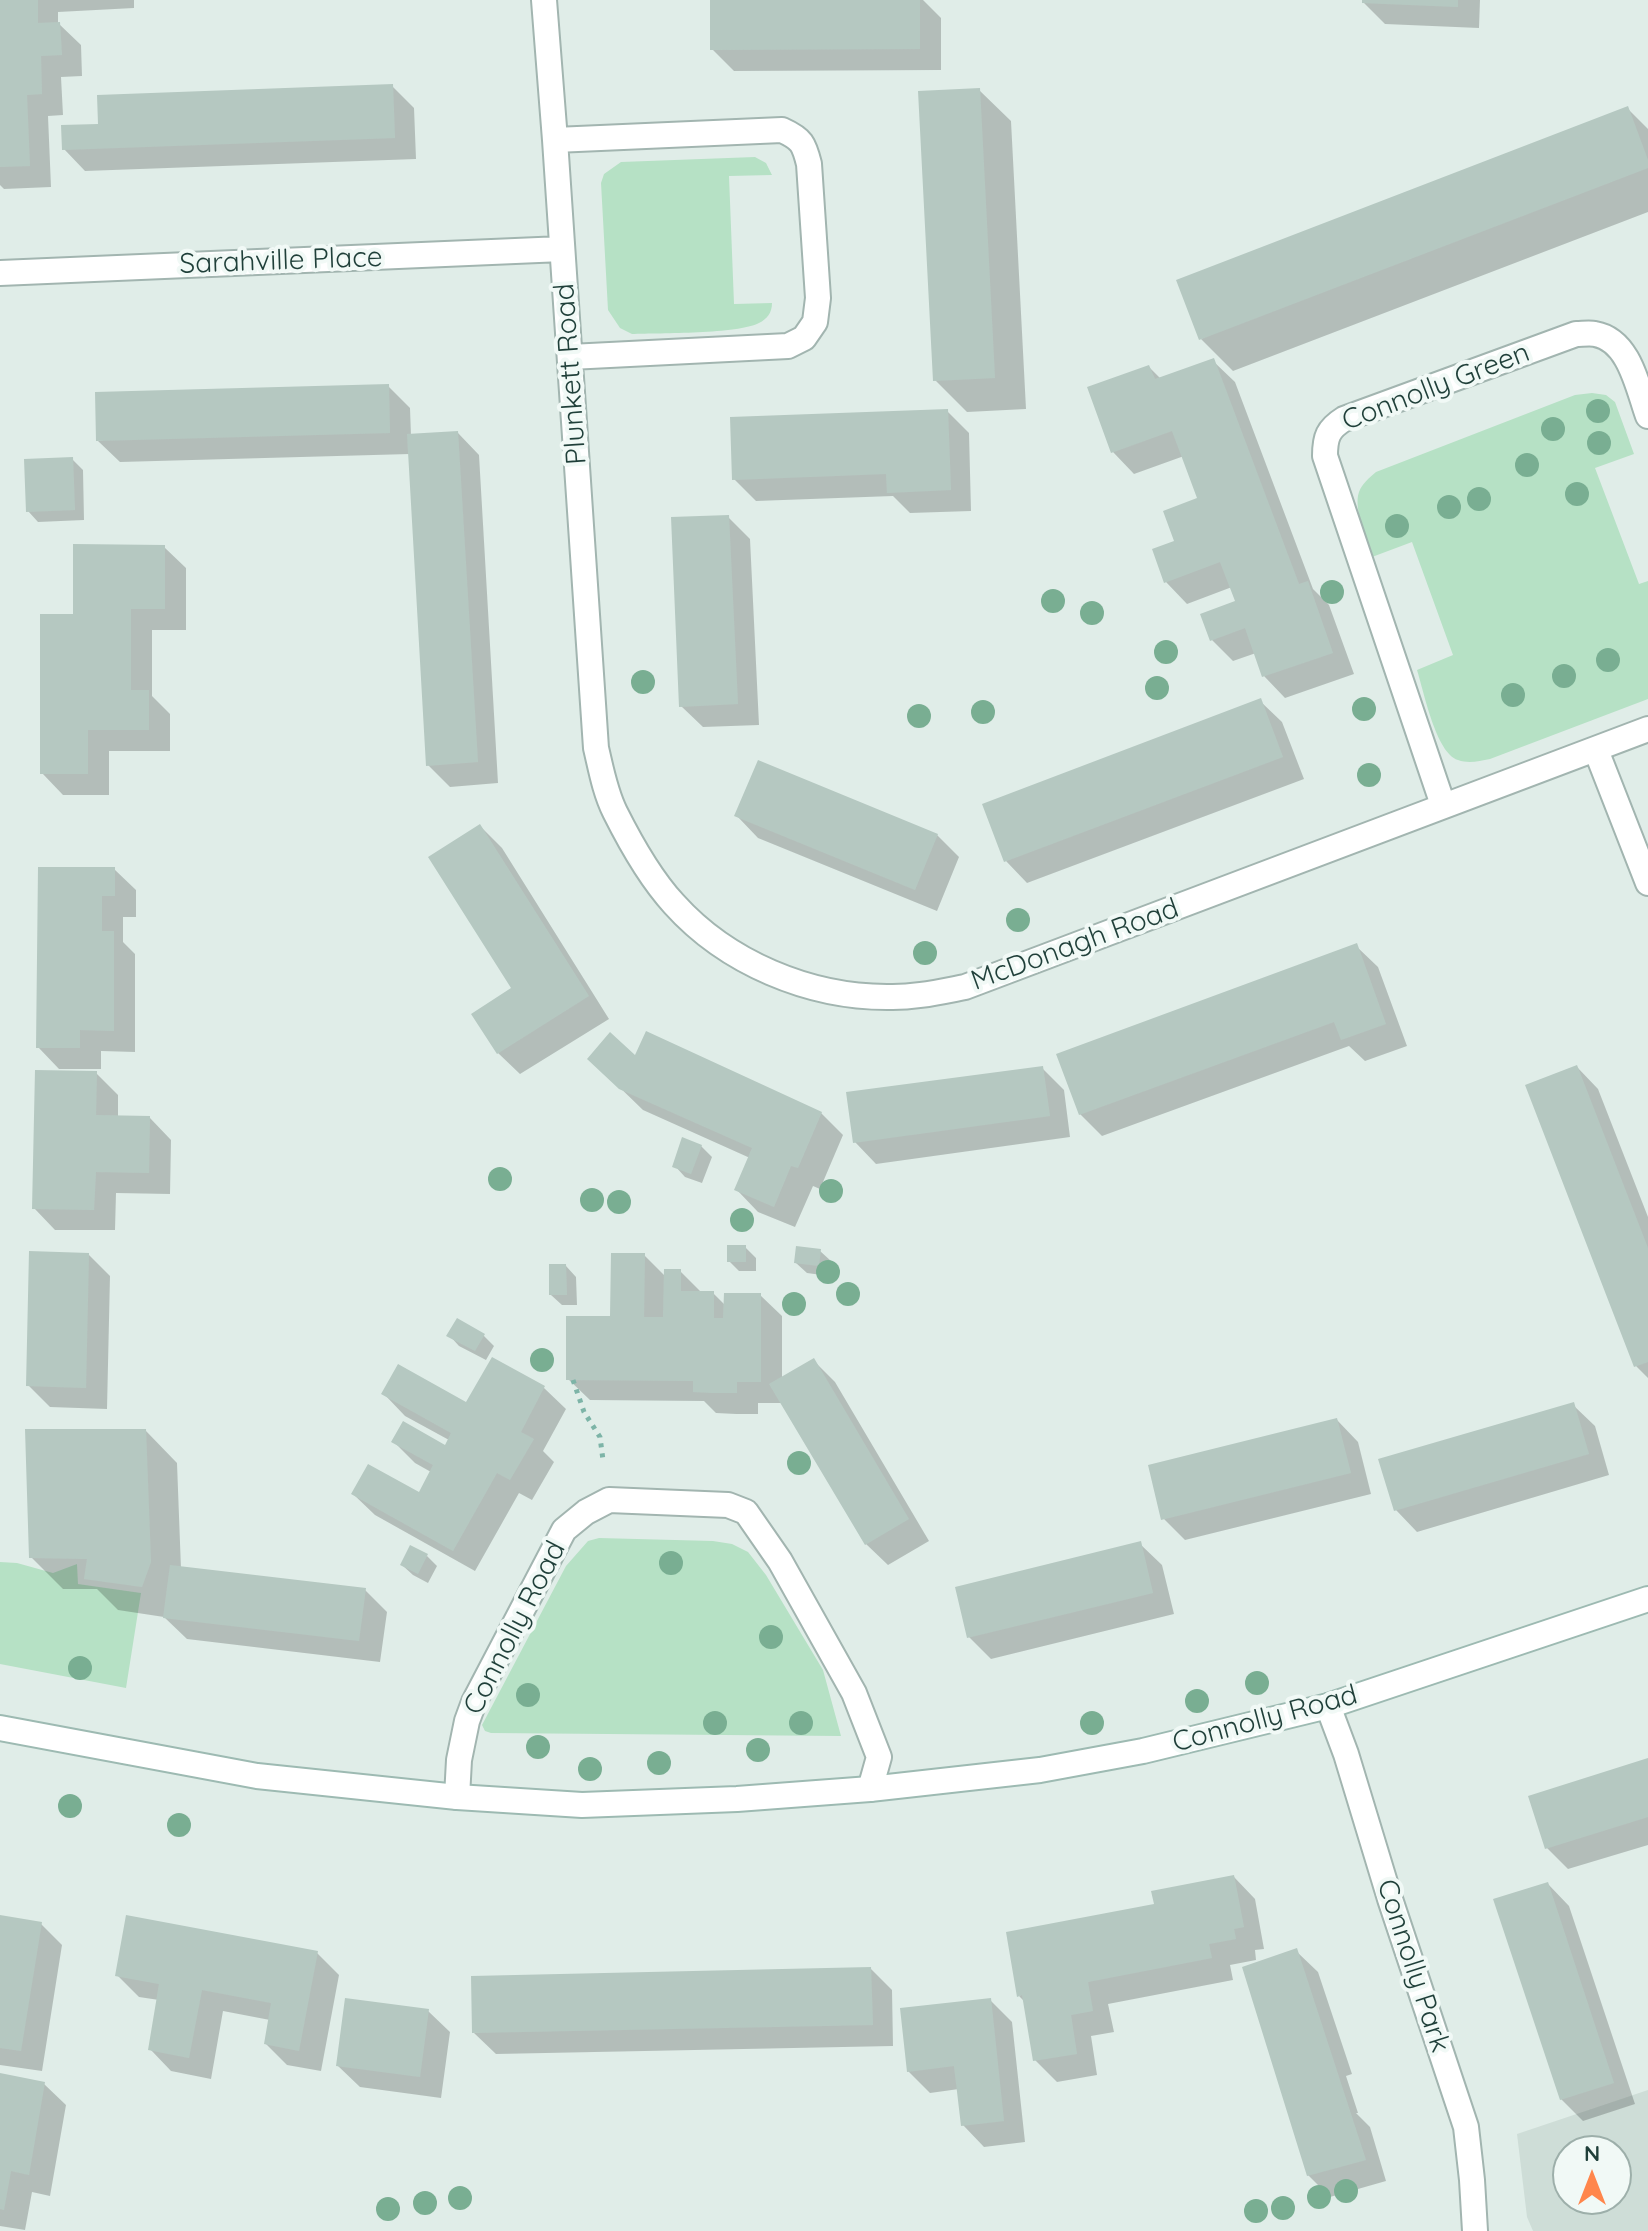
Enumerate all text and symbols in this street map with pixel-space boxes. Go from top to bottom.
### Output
street label: Sarahville Place [179,241,383,281]
street label: Plunkett Road [548,282,594,466]
street label: Connolly Green [1338,336,1534,438]
street label: McDonagh Road [967,892,1183,998]
street label: Connolly Road [457,1536,573,1720]
street label: Connolly Road [1169,1678,1361,1760]
street label: Connolly Park [1369,1875,1457,2057]
north arrow [1552,2135,1632,2215]
text: N [1584,2139,1600,2167]

